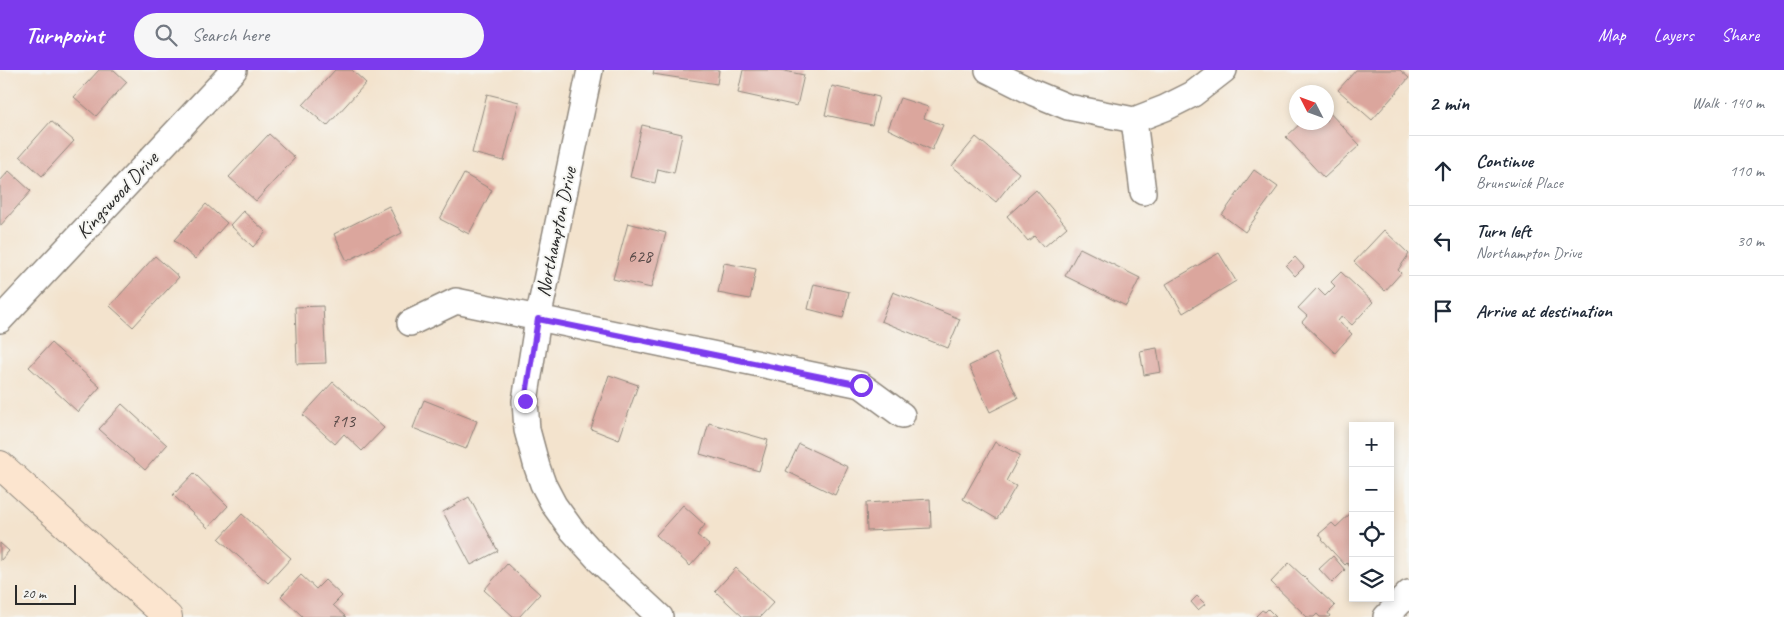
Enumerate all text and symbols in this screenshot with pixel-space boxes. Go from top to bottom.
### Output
search box [134,13,484,58]
text: Turnpoint [25,20,104,50]
icon: search [152,21,180,49]
text: Search here [192,23,269,47]
text: Map [1598,24,1626,46]
text: Layers [1654,24,1693,46]
text: Share [1721,24,1759,46]
north arrow [1289,85,1334,130]
text: 2 min [1429,90,1469,116]
text: Walk · 140 m [1692,93,1764,113]
street label: Kingswood Drive [70,145,165,244]
text: Continue [1476,149,1533,173]
icon: ahead [1429,157,1457,185]
text: 110 m [1730,161,1764,181]
street label: Northampton Drive [530,163,582,299]
text: Brunswick Place [1476,173,1563,193]
text: Turn left [1476,219,1531,243]
icon: left [1429,227,1457,255]
text: 30 m [1737,231,1764,251]
text: Northampton Drive [1476,243,1582,263]
house number: 628 [628,245,654,267]
icon: arrive [1429,297,1457,325]
text: Arrive at destination [1476,299,1612,323]
route start [850,374,873,397]
route end [514,390,537,413]
house number: 713 [331,410,357,432]
map controls [1349,422,1394,602]
button: + [1349,422,1394,467]
button: − [1349,467,1394,512]
button: locate [1349,512,1394,557]
button: layers [1349,557,1394,602]
scale bar [15,582,76,605]
text: 20 m [22,585,46,602]

